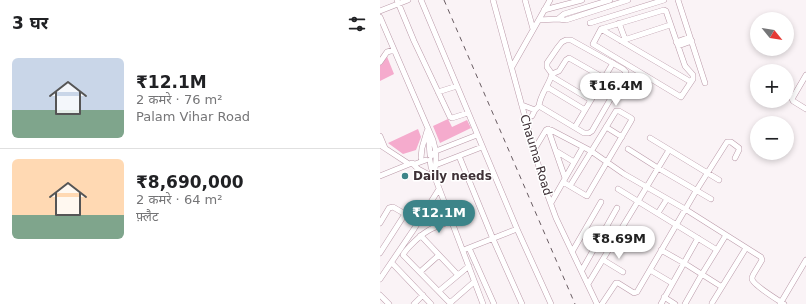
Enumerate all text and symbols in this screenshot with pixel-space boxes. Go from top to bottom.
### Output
north arrow [750,12,794,56]
map controls [750,12,794,160]
text: 3 घर [12,13,48,33]
icon: filters [346,13,368,35]
button: + [750,64,794,108]
text: ₹12.1M [136,72,207,92]
pin: ₹16.4M [583,73,649,107]
icon: home [44,74,92,122]
text: ₹16.4M [589,78,643,93]
text: 2 कमरे · 76 m² [136,92,222,107]
text: Palam Vihar Road [136,109,250,124]
street label: Chauma Road [517,113,555,197]
button: − [750,116,794,160]
place label: Daily needs [413,169,492,183]
marker: Daily needs [400,171,410,181]
text: ₹8,690,000 [136,172,244,192]
icon: home [44,175,92,223]
text: 2 कमरे · 64 m² [136,192,222,207]
pin: ₹12.1M [406,200,472,234]
text: ₹12.1M [412,205,466,220]
text: फ़्लैट [136,209,159,224]
pin: ₹8.69M [586,226,652,260]
text: ₹8.69M [592,231,646,246]

